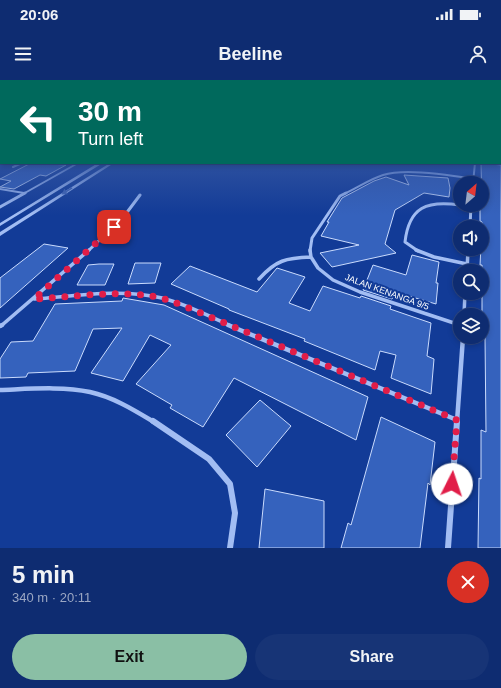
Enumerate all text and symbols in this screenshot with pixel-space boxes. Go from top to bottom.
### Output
text: 20:06 [20,6,58,23]
icon: menu [12,43,34,65]
icon: person [467,43,489,65]
text: Beeline [218,44,283,64]
icon: left [12,96,64,148]
text: 30 m [78,96,142,127]
text: Turn left [78,129,143,149]
north arrow [453,176,489,212]
map controls [453,176,489,344]
one-way arrow [61,188,73,195]
pin [97,210,131,244]
icon: arrive [103,216,125,238]
button: sound [453,220,489,256]
button: search [453,264,489,300]
street label: JALAN KENANGA 9/5 [343,272,431,312]
button: layers [453,308,489,344]
position arrow [431,463,473,505]
text: 5 min [12,561,75,588]
button: close [447,561,489,603]
text: 340 m · 20:11 [12,590,91,605]
button: Exit [12,634,247,680]
button: Share [255,634,489,680]

